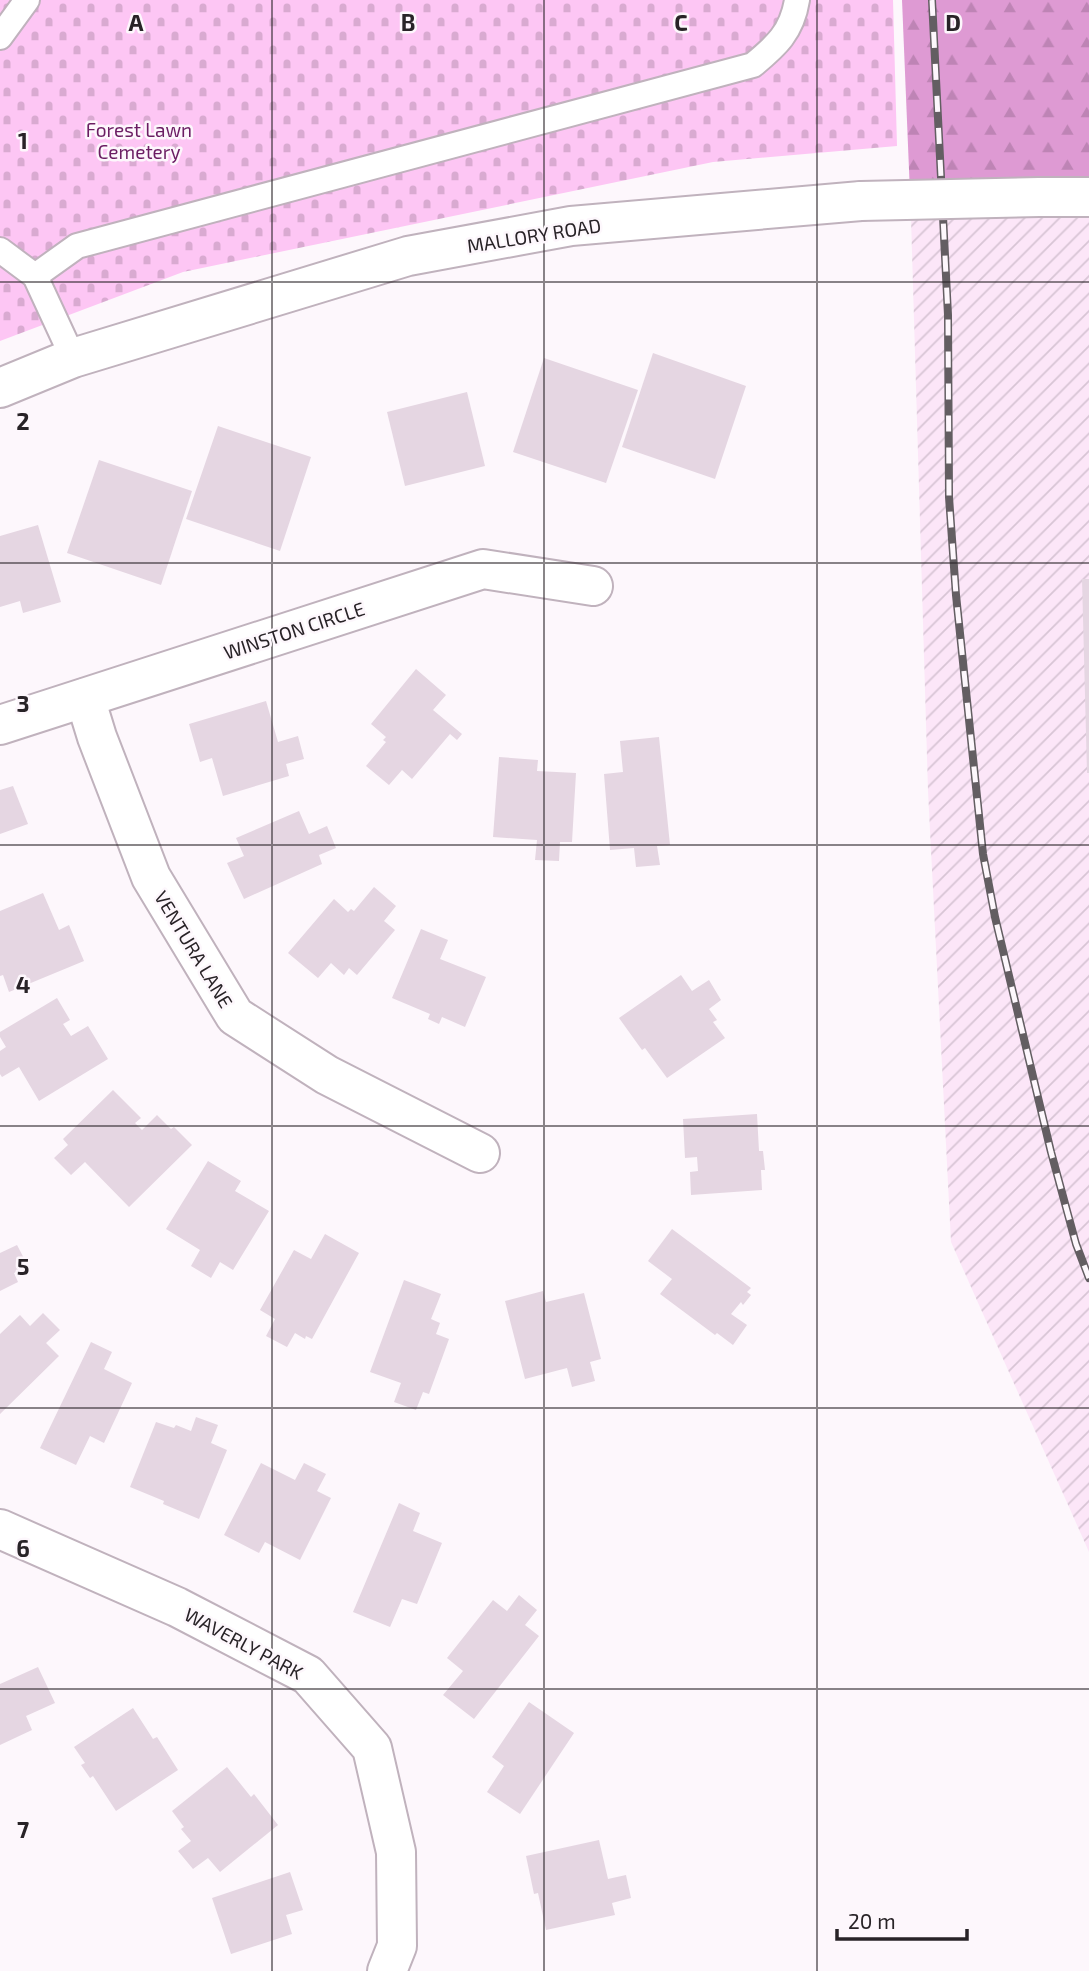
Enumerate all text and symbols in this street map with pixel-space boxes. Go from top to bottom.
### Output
text: A [128,8,144,36]
text: B [401,8,415,36]
text: C [674,8,688,36]
text: D [945,8,961,36]
park label: Forest Lawn Cemetery [86,118,192,163]
text: 1 [18,126,28,154]
street label: MALLORY ROAD [465,213,603,257]
text: 2 [16,407,30,435]
street label: WINSTON CIRCLE [221,596,367,664]
text: 3 [16,689,30,717]
street label: VENTURA LANE [150,886,238,1012]
text: 4 [16,970,30,998]
text: 5 [17,1252,29,1280]
text: 6 [16,1534,30,1562]
street label: WAVERLY PARK [181,1602,307,1684]
text: 7 [17,1815,29,1843]
scale bar [837,1898,967,1942]
text: 20 m [848,1908,896,1933]

